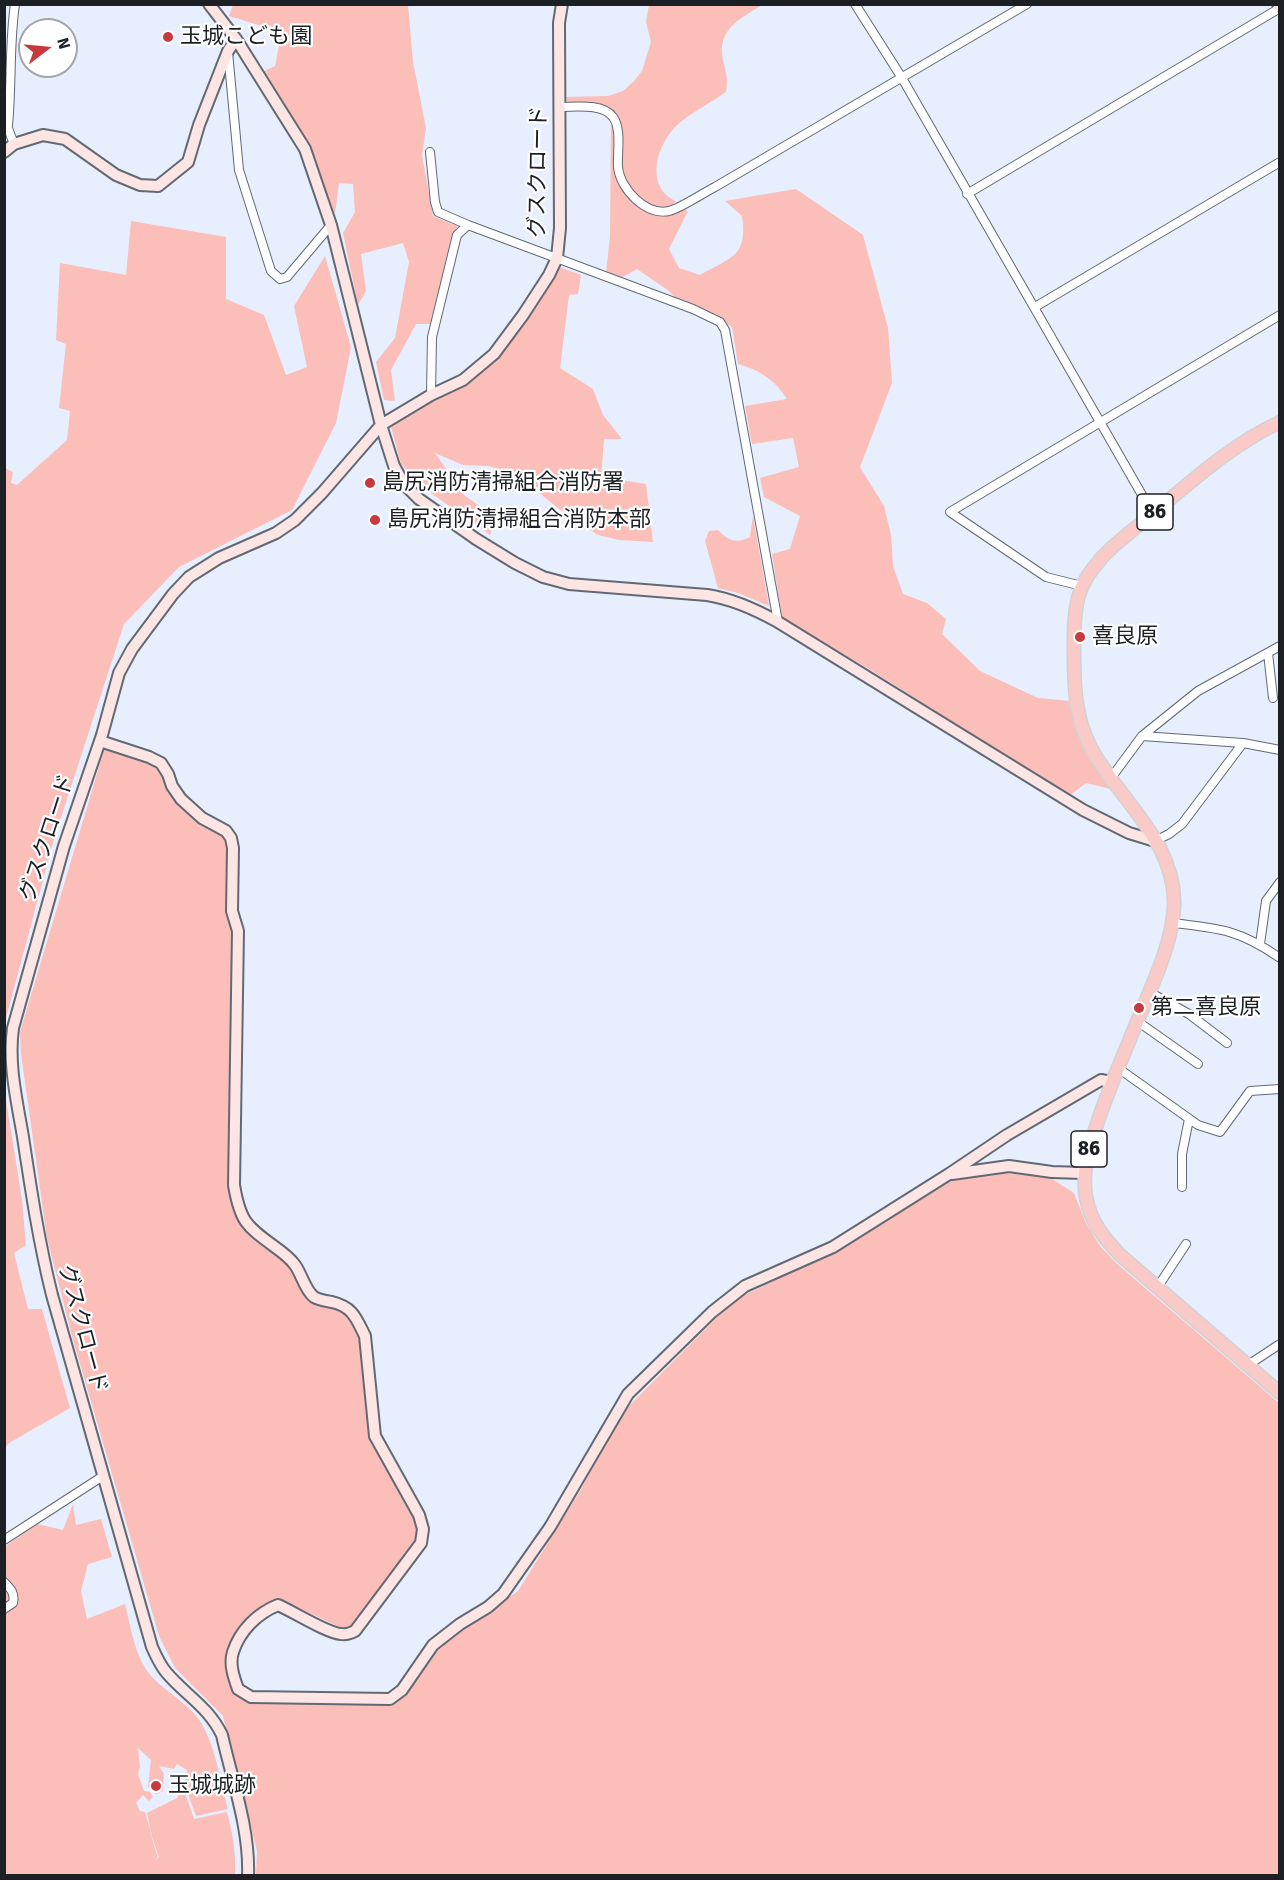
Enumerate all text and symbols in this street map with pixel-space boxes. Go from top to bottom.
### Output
north arrow [18,18,78,78]
place label: 玉城こども園 [180,24,312,50]
marker: 玉城こども園 [161,30,175,44]
text: N [52,35,75,52]
street label: グスクロード [525,106,553,238]
place label: 島尻消防清掃組合消防署 [382,470,624,496]
marker: 島尻消防清掃組合消防署 [363,476,377,490]
road number: 86 [1137,494,1173,530]
place label: 島尻消防清掃組合消防本部 [387,507,651,533]
marker: 島尻消防清掃組合消防本部 [368,513,382,527]
place label: 喜良原 [1092,624,1158,650]
marker: 喜良原 [1073,630,1087,644]
street label: グスクロード [15,771,81,905]
place label: 第二喜良原 [1151,995,1261,1021]
marker: 第二喜良原 [1132,1001,1146,1015]
road number: 86 [1071,1131,1107,1167]
street label: グスクロード [52,1262,112,1396]
place label: 玉城城跡 [168,1773,256,1799]
marker: 玉城城跡 [149,1779,163,1793]

